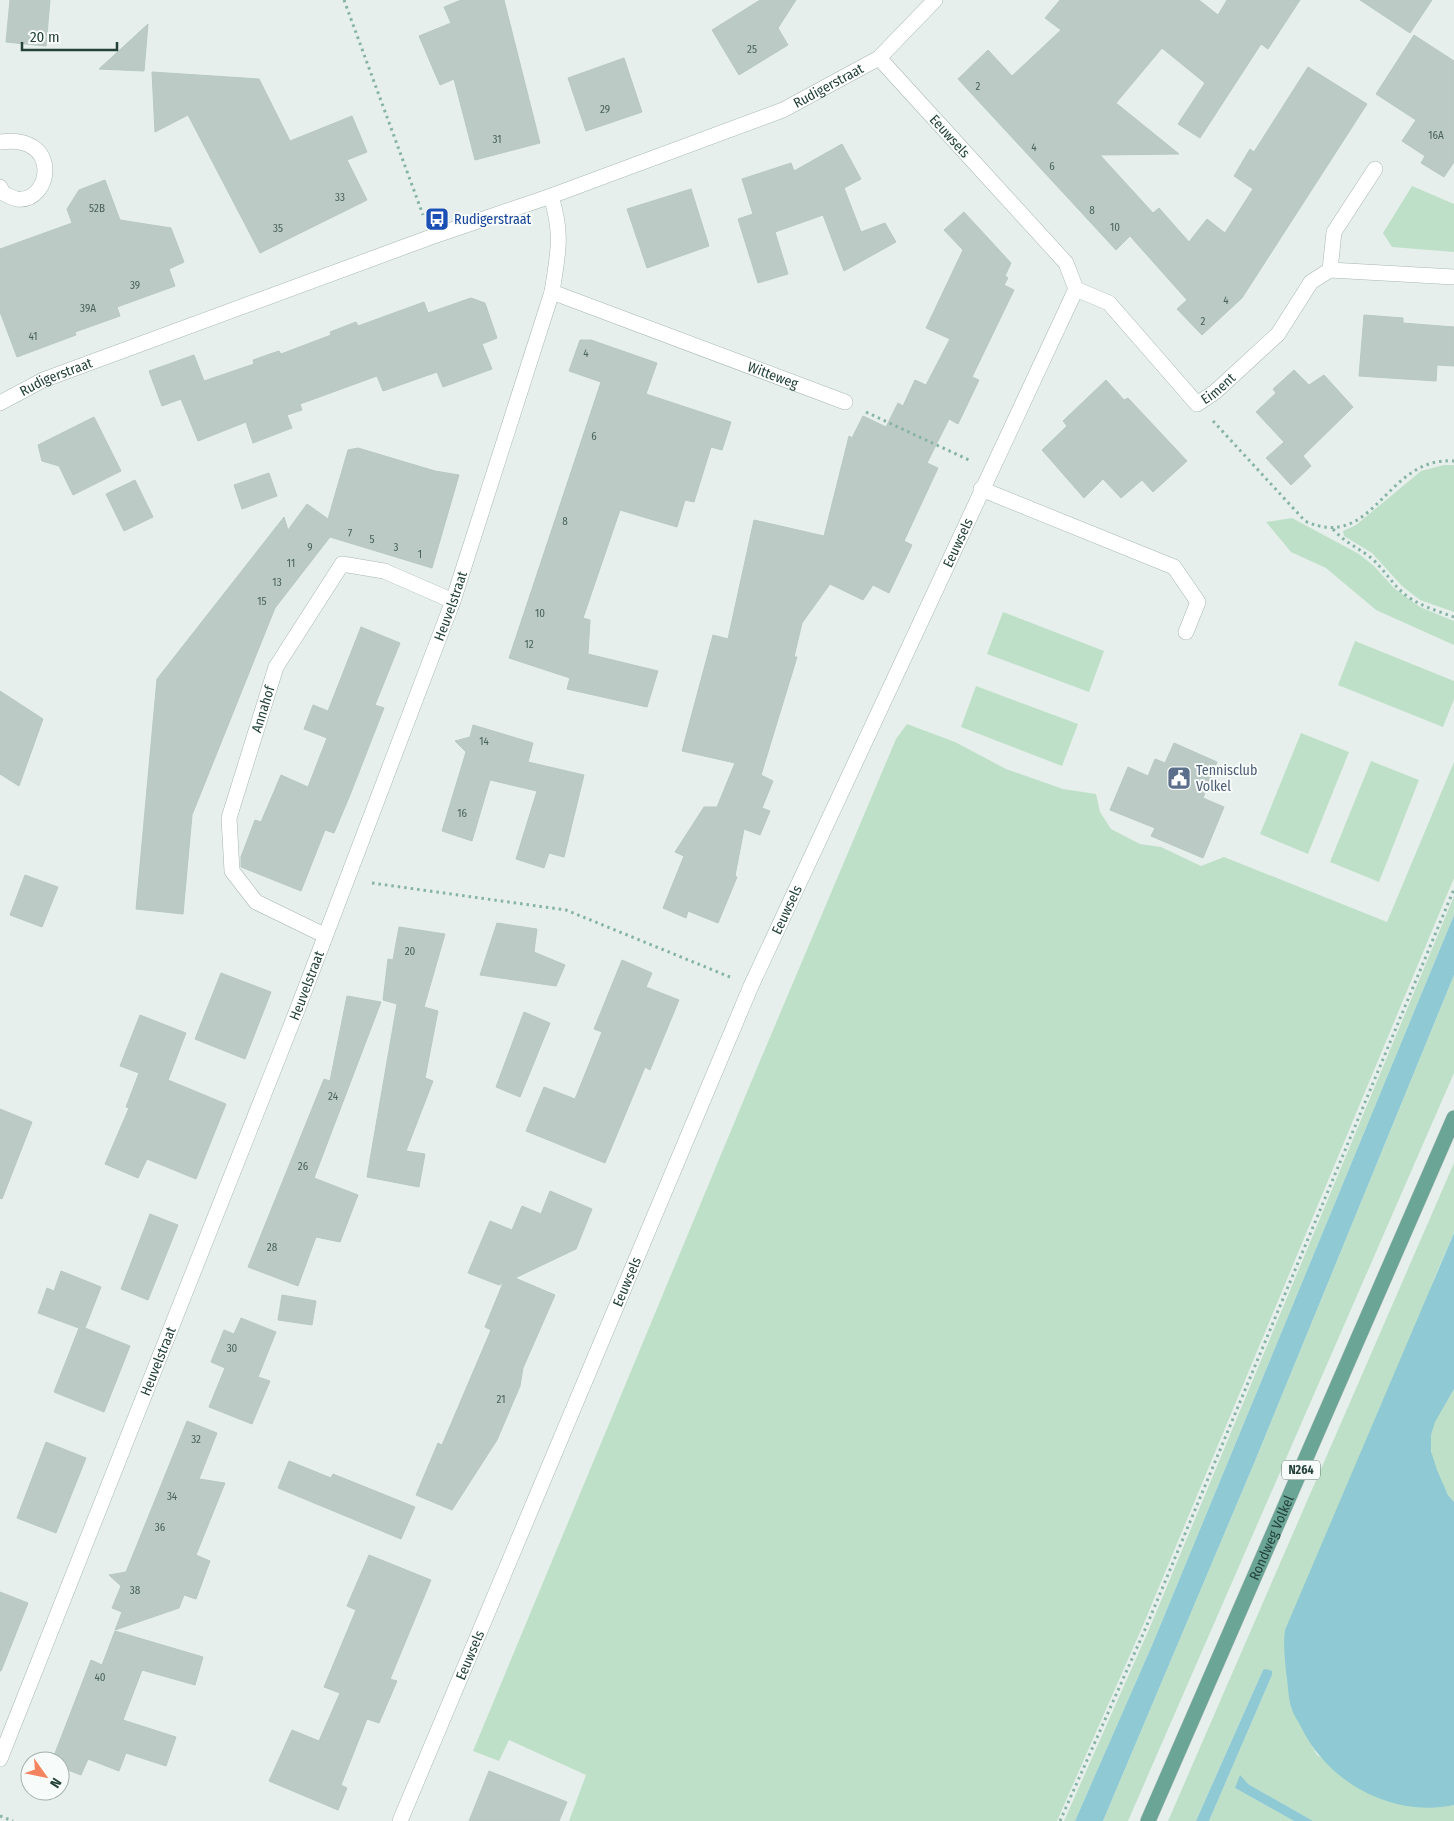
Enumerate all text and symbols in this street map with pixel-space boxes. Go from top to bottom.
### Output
scale bar [22,20,118,52]
text: 20 m [30,28,60,46]
house number: 25 [747,43,757,56]
street label: Rudigerstraat [790,60,867,112]
house number: 2 [976,80,981,93]
house number: 29 [600,103,610,116]
street label: Eeuwsels [926,111,973,161]
house number: 16A [1428,129,1444,142]
house number: 31 [493,133,502,146]
house number: 4 [1031,141,1037,154]
house number: 6 [1049,160,1055,173]
house number: 33 [335,191,345,204]
house number: 52B [89,202,105,215]
house number: 8 [1089,204,1095,217]
bus stop icon: Rudigerstraat [424,206,450,232]
place label: Rudigerstraat [454,211,532,228]
house number: 10 [1110,221,1120,234]
house number: 35 [273,222,283,235]
house number: 39 [130,279,140,292]
house number: 4 [1223,294,1229,307]
house number: 39A [80,302,96,315]
house number: 2 [1201,315,1206,328]
house number: 41 [28,330,38,343]
house number: 4 [583,347,589,360]
street label: Rudigerstraat [17,354,95,400]
street label: Witteweg [745,358,801,393]
street label: Eiment [1198,369,1239,408]
house number: 6 [591,430,597,443]
house number: 8 [562,515,568,528]
street label: Eeuwsels [939,516,977,570]
house number: 7 [348,527,353,540]
house number: 5 [369,533,375,546]
house number: 9 [307,541,313,554]
house number: 3 [394,541,399,554]
house number: 1 [418,548,422,561]
house number: 11 [287,557,295,570]
street label: Heuvelstraat [431,569,471,643]
house number: 13 [272,576,282,589]
house number: 15 [257,595,267,608]
house number: 10 [535,607,545,620]
house number: 12 [524,638,534,651]
street label: Annahof [248,682,279,735]
house number: 14 [479,735,489,748]
place label: Tennisclub Volkel [1196,762,1257,795]
public building icon: Tennisclub Volkel [1166,765,1192,791]
house number: 16 [457,807,467,820]
street label: Eeuwsels [768,883,806,937]
house number: 20 [405,945,416,958]
street label: Heuvelstraat [286,948,328,1023]
house number: 24 [328,1090,339,1103]
house number: 26 [298,1160,309,1173]
house number: 28 [267,1241,278,1254]
street label: Eeuwsels [609,1254,645,1309]
street label: Heuvelstraat [137,1324,180,1398]
house number: 30 [227,1342,238,1355]
house number: 21 [497,1393,505,1406]
house number: 32 [191,1433,201,1446]
road number: N264 [1282,1460,1320,1480]
house number: 34 [167,1490,178,1503]
street label: Rondweg Volkel [1246,1493,1298,1583]
house number: 36 [155,1521,166,1534]
house number: 38 [130,1584,141,1597]
street label: Eeuwsels [452,1628,488,1683]
house number: 40 [94,1671,106,1684]
north arrow [20,1751,70,1801]
text: N [46,1775,65,1791]

